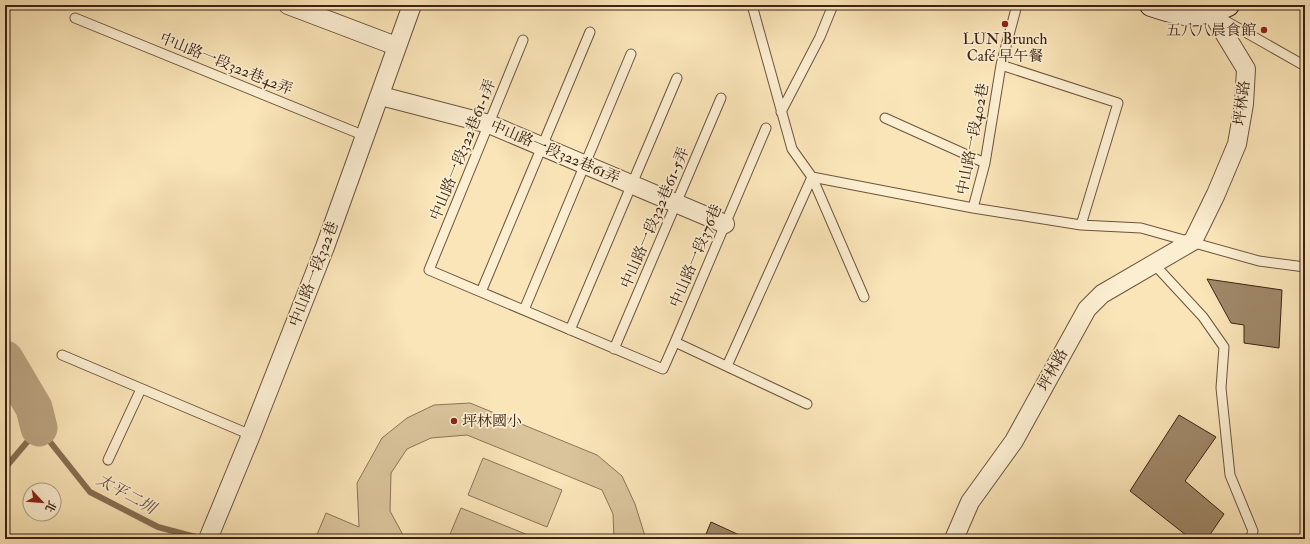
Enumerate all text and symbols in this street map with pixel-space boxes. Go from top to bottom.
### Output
marker: LUN Brunch Café 早午餐 [1000,19,1010,29]
place label: 五八八晨食館 [1166,21,1256,40]
marker: 五八八晨食館 [1259,25,1269,35]
street label: 中山路一段322巷42弄 [157,29,295,99]
place label: LUN Brunch Café 早午餐 [963,30,1047,66]
street label: 中山路一段322巷61-1弄 [426,77,500,223]
street label: 坪林路 [1230,80,1254,126]
street label: 中山路一段402巷 [953,82,993,196]
street label: 中山路一段322巷61弄 [487,116,623,188]
street label: 中山路一段322巷61-5弄 [617,144,693,292]
street label: 中山路一段376巷 [666,202,726,310]
street label: 中山路一段322巷 [285,219,343,329]
street label: 坪林路 [1034,346,1072,394]
place label: 坪林國小 [462,412,522,431]
marker: 坪林國小 [449,416,459,426]
water label: 太平二圳 [93,470,161,520]
north arrow [22,482,62,522]
text: 北 [42,498,59,514]

